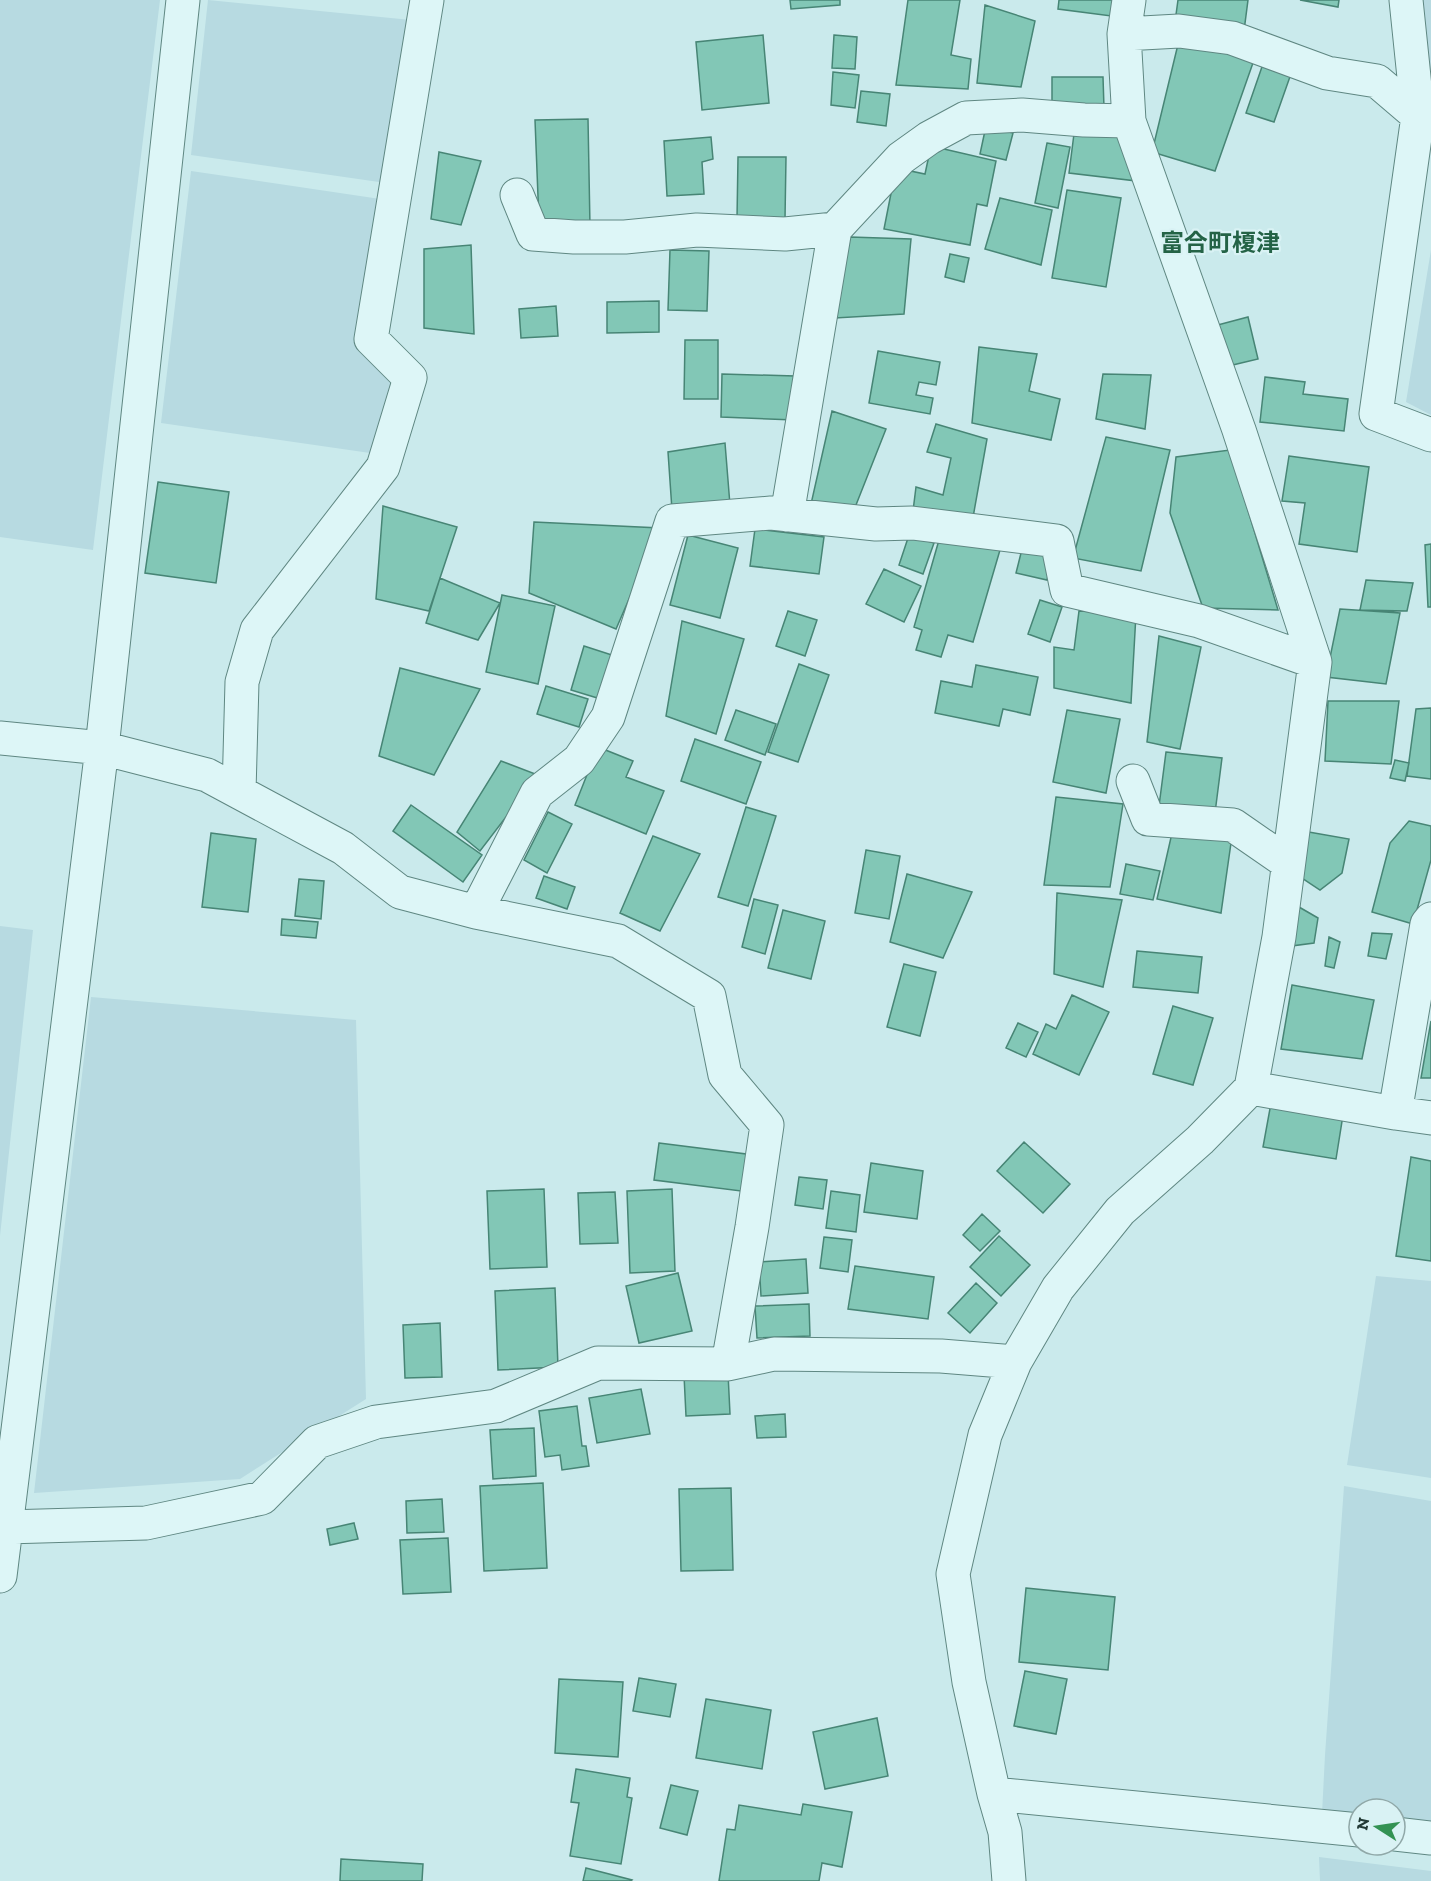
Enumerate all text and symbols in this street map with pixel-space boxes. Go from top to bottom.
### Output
district label: 富合町榎津 [1160,228,1280,257]
north arrow [1347,1797,1407,1857]
text: N [1352,1816,1373,1832]

